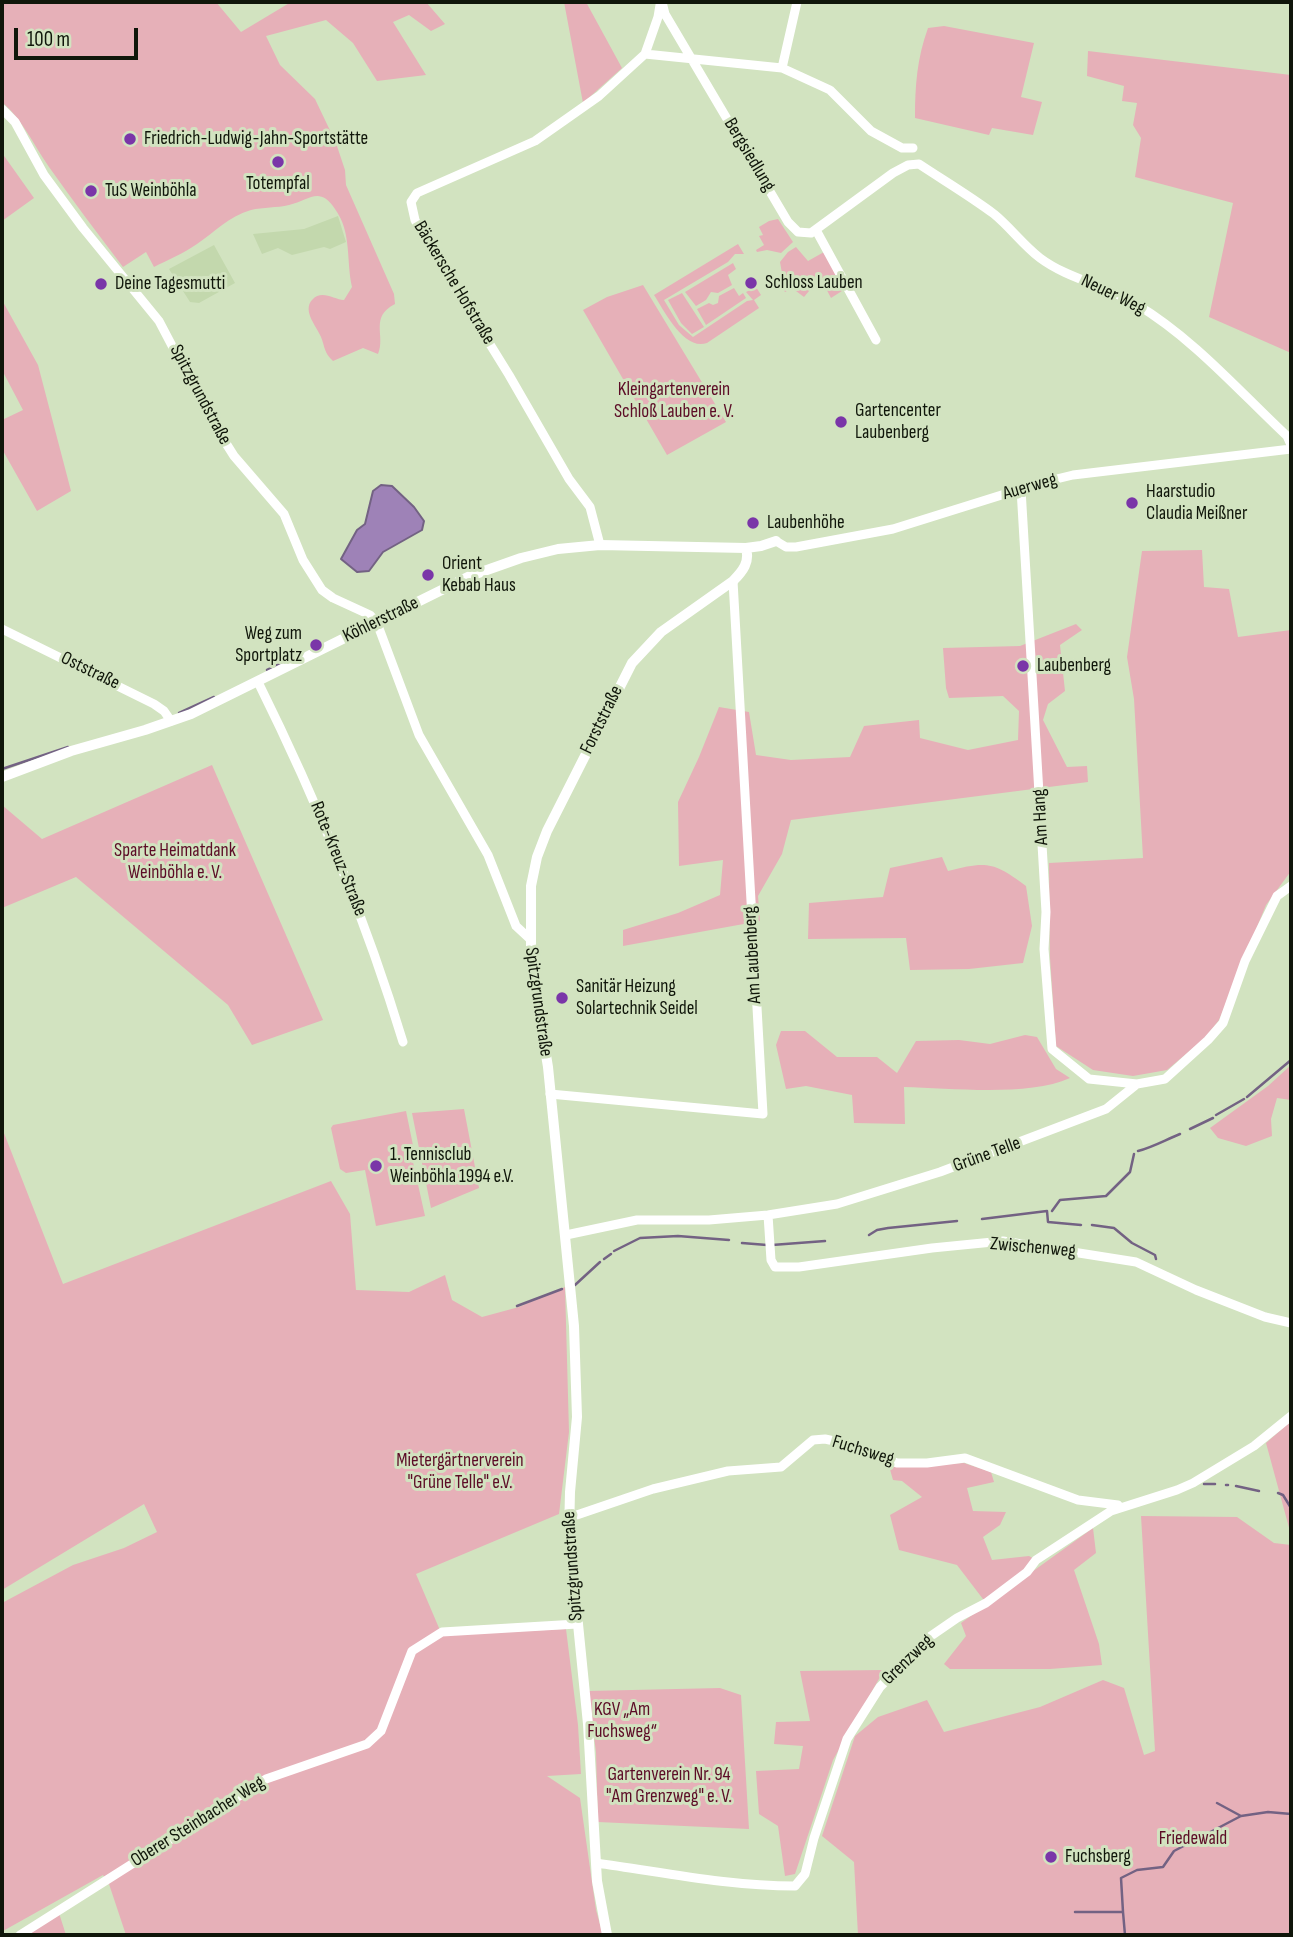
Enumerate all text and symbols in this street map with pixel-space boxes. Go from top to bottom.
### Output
scale bar [18,14,142,58]
text: 100 m [27,27,70,52]
street label: Bergsiedlung [718,114,780,196]
place label: Friedrich-Ludwig-Jahn-Sportstätte [144,128,368,150]
marker: Friedrich-Ludwig-Jahn-Sportstätte [122,131,138,147]
marker: Totempfal [270,154,286,170]
place label: Totempfal [246,173,310,195]
place label: TuS Weinböhla [105,180,197,202]
marker: TuS Weinböhla [83,183,99,199]
street label: Bäckersche Hofstraße [408,217,500,349]
street label: Neuer Weg [1077,270,1149,320]
place label: Schloss Lauben [765,272,863,294]
place label: Deine Tagesmutti [115,273,225,295]
marker: Schloss Lauben [743,275,759,291]
marker: Deine Tagesmutti [93,276,109,292]
street label: Spitzgrundstraße [164,341,236,449]
park label: Kleingartenverein Schloß Lauben e. V. [614,379,734,423]
place label: Gartencenter Laubenberg [855,400,941,444]
marker: Gartencenter Laubenberg [833,414,849,430]
street label: Auerweg [1000,468,1060,506]
place label: Haarstudio Claudia Meißner [1146,481,1247,525]
marker: Haarstudio Claudia Meißner [1124,495,1140,511]
place label: Laubenhöhe [767,512,845,534]
marker: Laubenhöhe [745,515,761,531]
place label: Orient Kebab Haus [442,553,516,597]
marker: Orient Kebab Haus [420,567,436,583]
street label: Köhlerstraße [339,592,423,648]
place label: Weg zum Sportplatz [235,623,302,667]
marker: Weg zum Sportplatz [308,637,324,653]
street label: Oststraße [57,647,123,695]
place label: Laubenberg [1037,655,1111,677]
marker: Laubenberg [1015,658,1031,674]
street label: Forststraße [576,682,628,758]
street label: Am Hang [1028,788,1054,846]
street label: Rote-Kreuz-Straße [305,798,371,920]
park label: Sparte Heimatdank Weinböhla e. V. [114,840,236,884]
street label: Am Laubenberg [739,906,767,1004]
street label: Spitzgrundstraße [519,946,557,1058]
place label: Sanitär Heizung Solartechnik Seidel [576,976,698,1020]
marker: Sanitär Heizung Solartechnik Seidel [554,990,570,1006]
street label: Grüne Telle [950,1132,1024,1178]
place label: 1. Tennisclub Weinböhla 1994 e.V. [390,1144,514,1188]
marker: 1. Tennisclub Weinböhla 1994 e.V. [368,1158,384,1174]
street label: Zwischenweg [989,1233,1077,1263]
street label: Fuchsweg [829,1431,897,1471]
park label: Mietergärtnerverein "Grüne Telle" e.V. [396,1450,524,1494]
street label: Spitzgrundstraße [558,1510,588,1622]
street label: Grenzweg [877,1630,939,1690]
park label: KGV „Am Fuchsweg“ [587,1699,657,1743]
park label: Gartenverein Nr. 94 "Am Grenzweg" e. V. [606,1764,732,1808]
street label: Oberer Steinbacher Weg [127,1772,269,1872]
park label: Friedewald [1159,1828,1227,1850]
place label: Fuchsberg [1065,1846,1131,1868]
marker: Fuchsberg [1043,1849,1059,1865]

